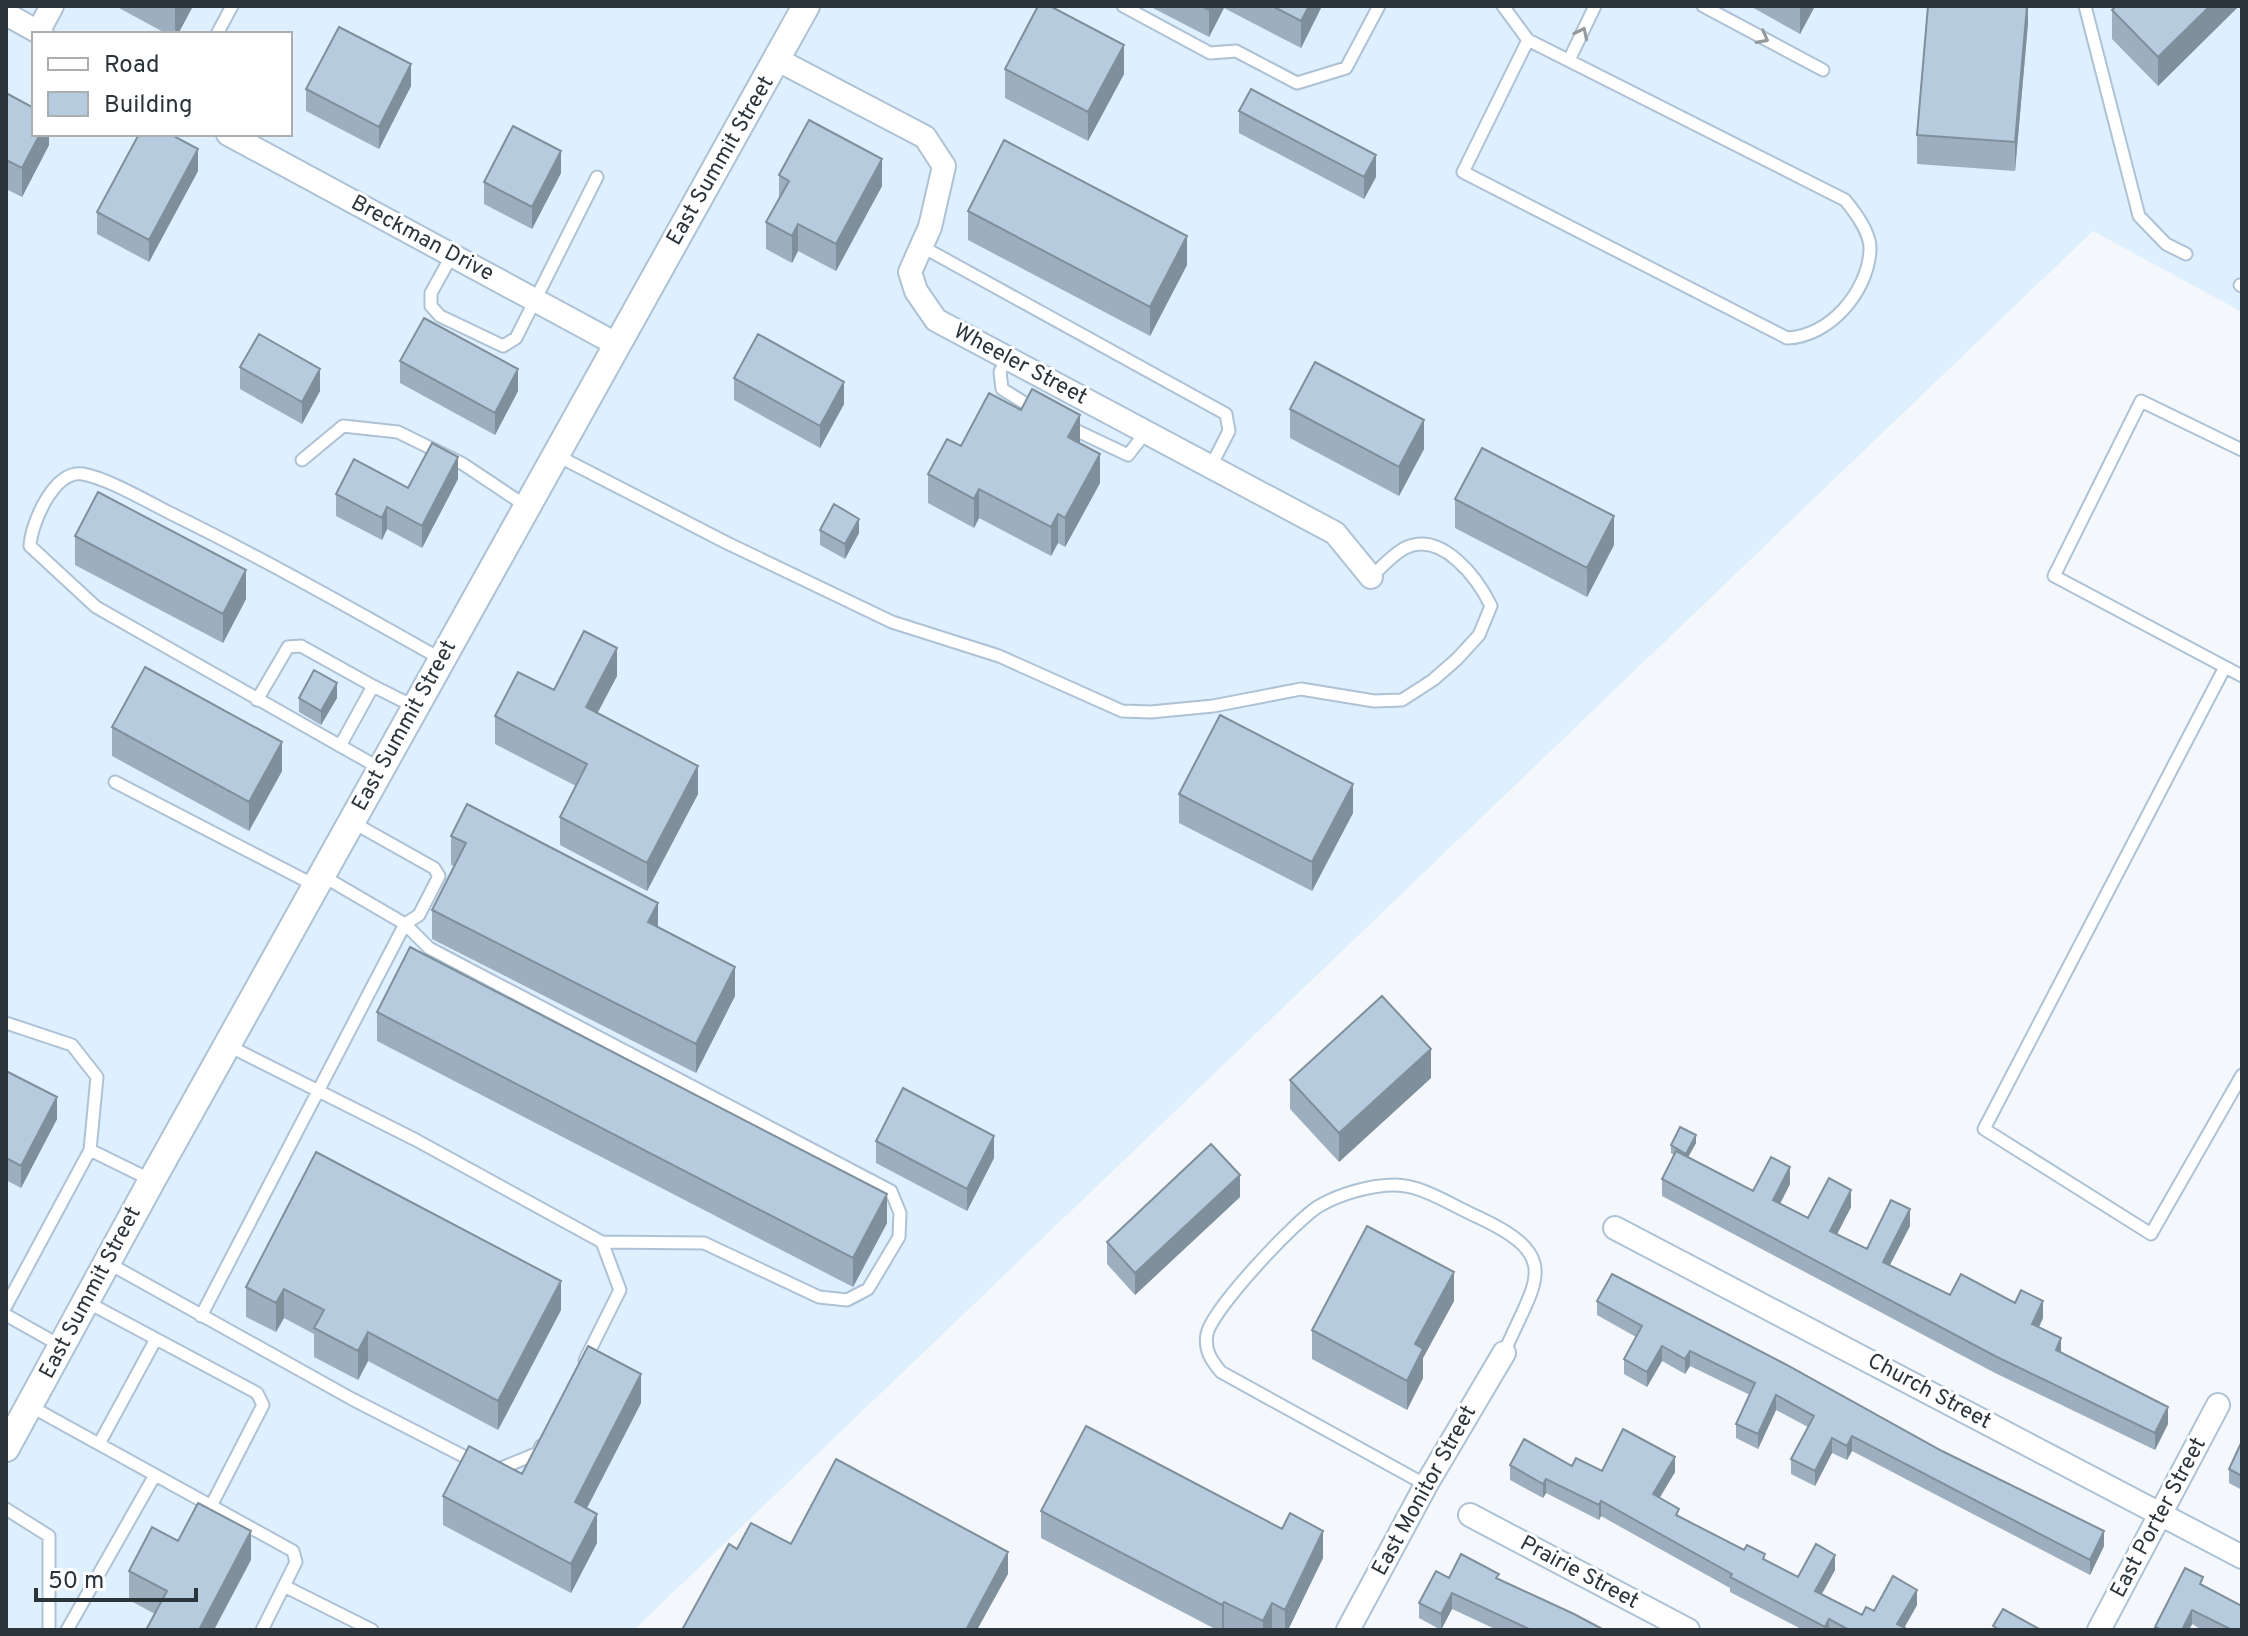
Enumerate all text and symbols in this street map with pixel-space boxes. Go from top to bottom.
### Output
one-way arrow [1572,26,1588,41]
one-way arrow [1755,28,1770,43]
legend [32,32,292,136]
text: Road [104,51,160,81]
street label: East Summit Street [662,71,780,251]
text: Building [104,91,193,121]
street label: Breckman Drive [346,190,498,288]
street label: Wheeler Street [949,318,1091,412]
street label: East Summit Street [347,636,463,816]
street label: East Summit Street [34,1202,148,1384]
street label: Church Street [1862,1348,1996,1436]
street label: East Monitor Street [1367,1401,1483,1581]
street label: East Porter Street [2105,1433,2213,1603]
street label: Prairie Street [1515,1530,1643,1616]
scale bar [36,1552,196,1602]
text: 50 m [48,1567,104,1597]

